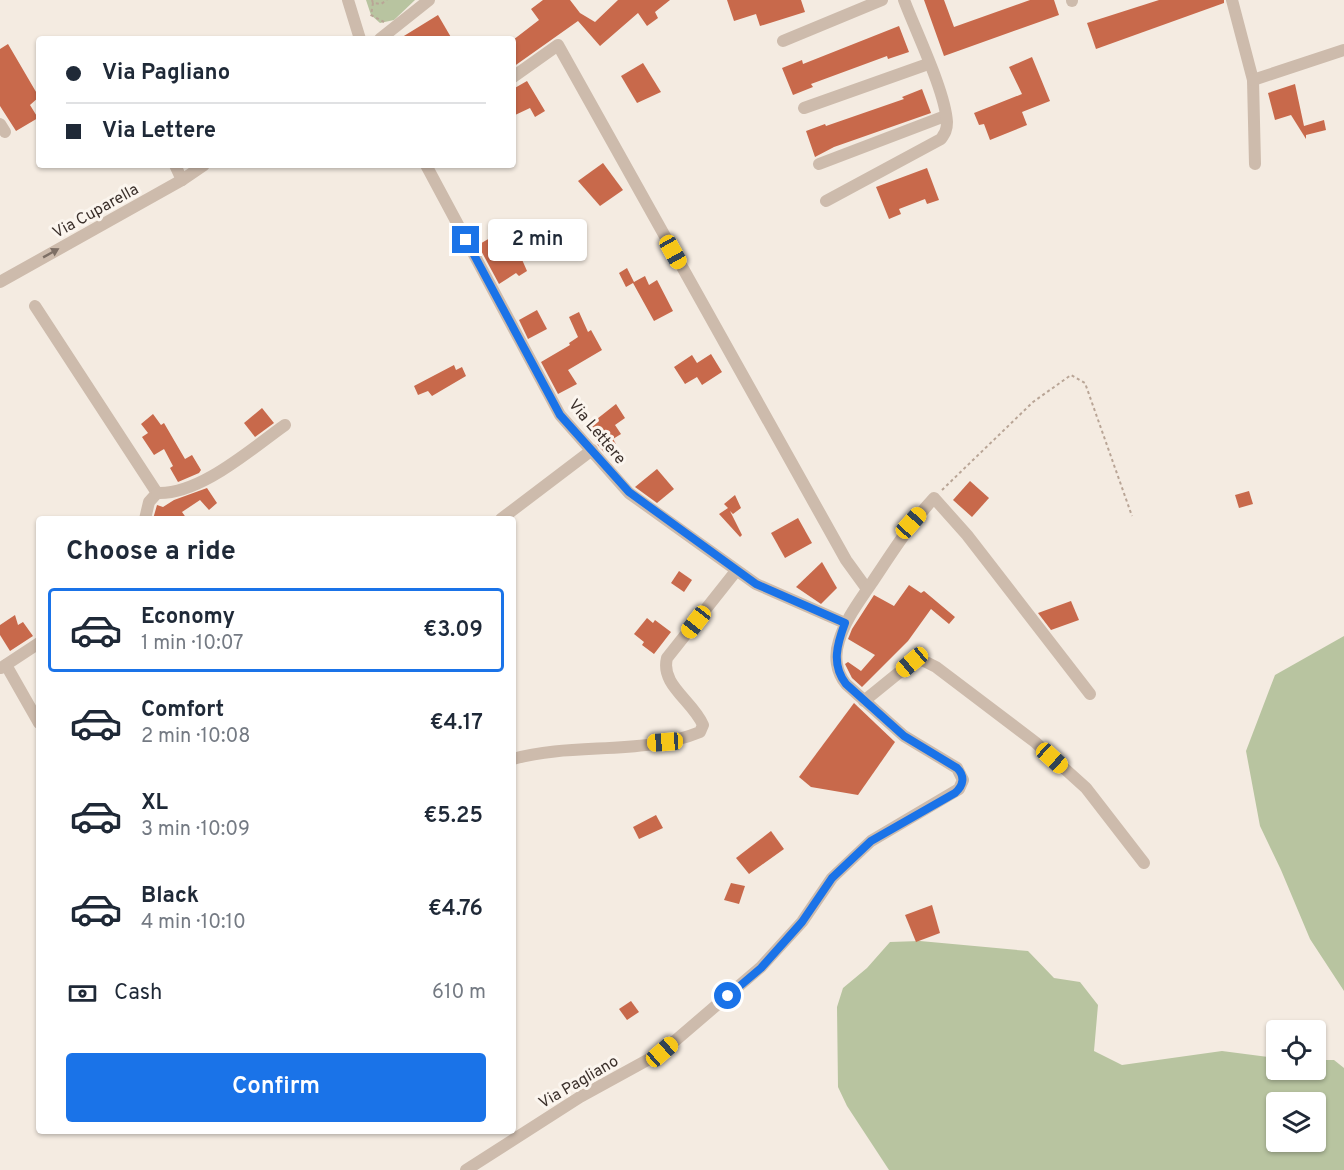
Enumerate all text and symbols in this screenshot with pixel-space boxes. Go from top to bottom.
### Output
text: Via Pagliano [102,60,230,87]
text: Via Lettere [102,118,216,145]
street label: Via Cuparella [49,180,142,244]
callout: 2 min [487,219,586,261]
route end [452,226,479,253]
text: 2 min [512,227,563,253]
car [656,232,690,272]
one-way arrow [43,248,59,259]
street label: Via Lettere [563,396,630,469]
car [892,504,930,542]
text: Choose a ride [66,535,236,569]
car [678,602,714,642]
icon: car [69,603,123,657]
text: Economy [141,604,235,631]
text: €3.09 [423,617,483,644]
text: 1 min · 10:07 [141,631,243,657]
car [892,644,932,680]
icon: car [69,696,123,750]
text: Comfort [141,697,224,724]
text: €4.17 [430,710,483,737]
text: 2 min · 10:08 [141,724,250,750]
car [646,732,684,752]
car [1033,739,1071,777]
icon: car [69,789,123,843]
text: XL [141,790,168,817]
text: €5.25 [423,803,483,830]
text: 3 min · 10:09 [141,817,250,843]
icon: car [69,882,123,936]
text: Black [141,883,199,910]
text: €4.76 [428,896,483,923]
text: 4 min · 10:10 [141,910,246,936]
icon: cash [66,977,99,1010]
text: Cash [114,980,163,1007]
text: 610 m [432,980,486,1006]
route start [714,982,741,1009]
map controls [1266,1020,1326,1152]
button: locate [1266,1020,1326,1080]
car [643,1033,681,1071]
street label: Via Pagliano [535,1052,623,1114]
button: Confirm [66,1053,486,1122]
button: layers [1266,1092,1326,1152]

